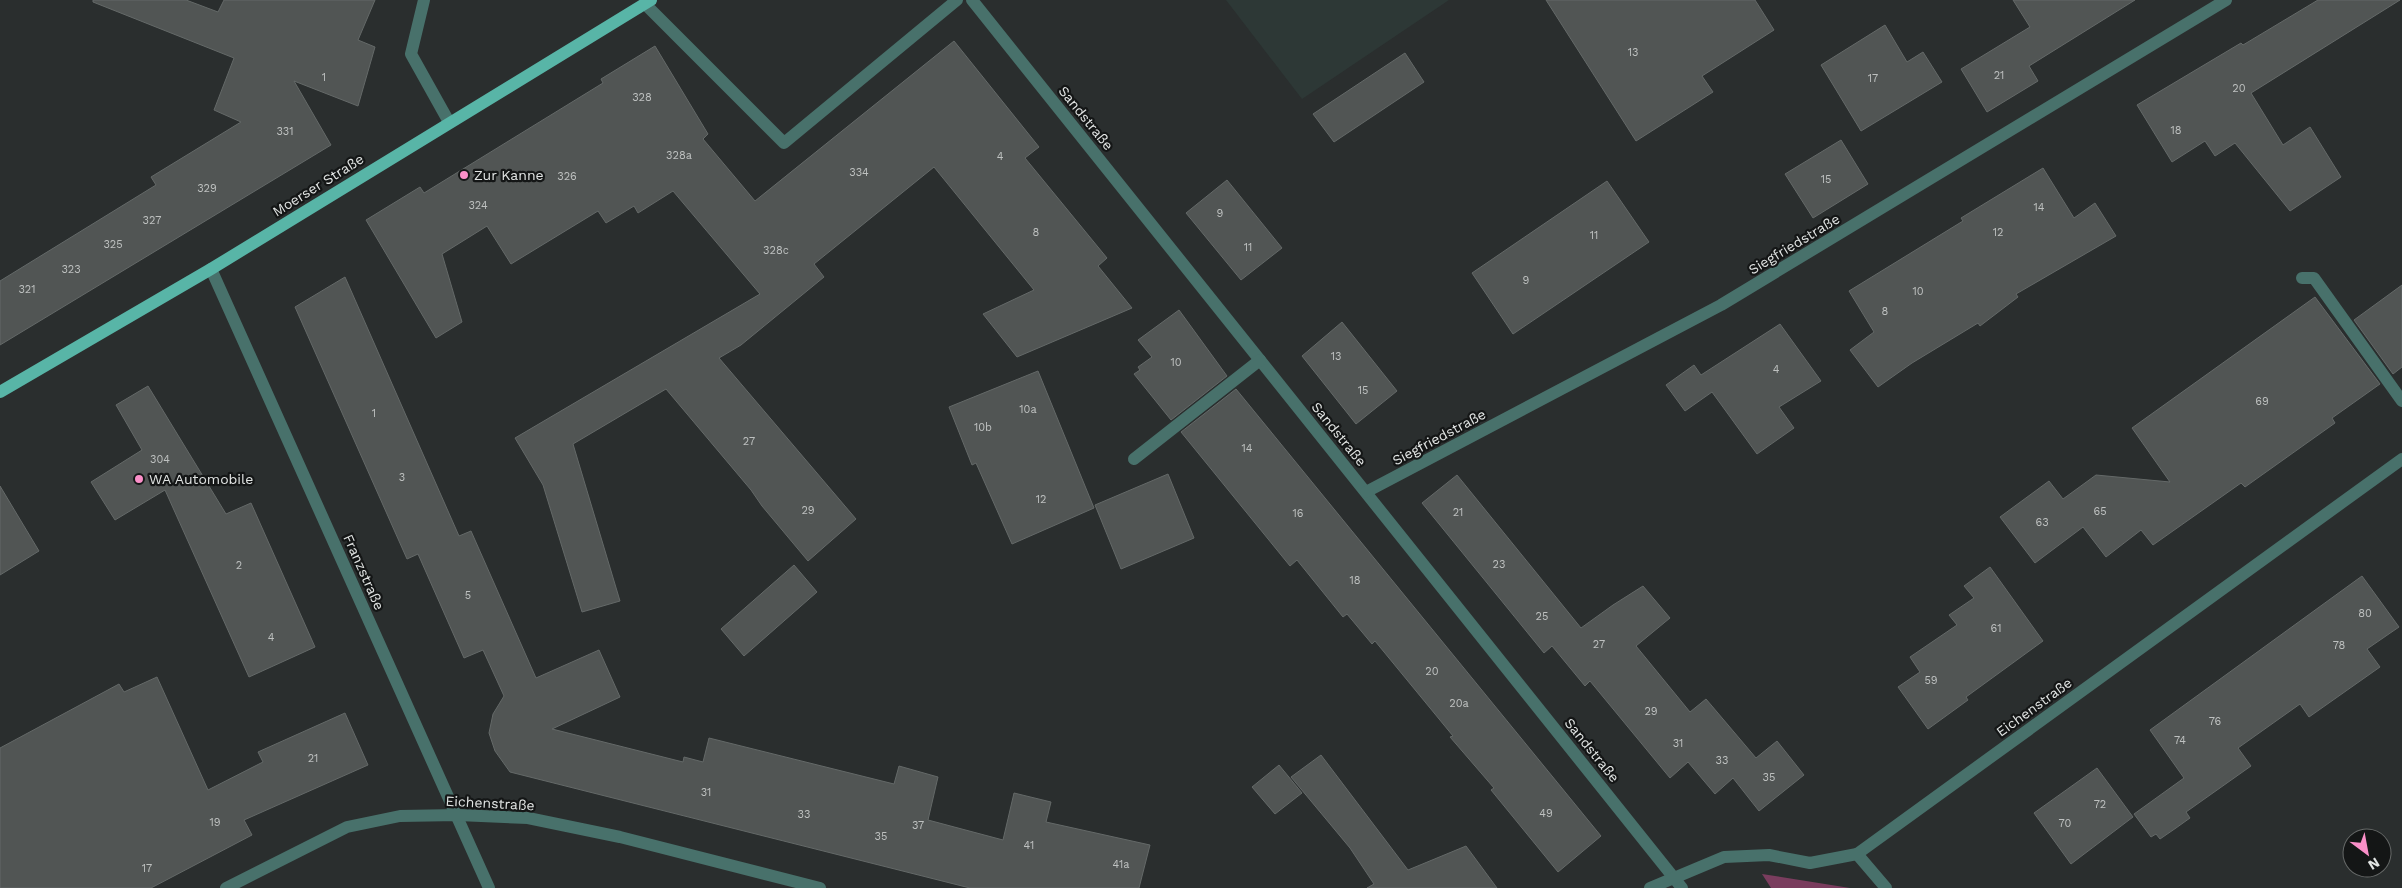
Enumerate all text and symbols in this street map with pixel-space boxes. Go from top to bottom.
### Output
house number: 13 [1628,46,1638,59]
house number: 21 [1994,69,2004,82]
house number: 1 [322,71,326,84]
house number: 17 [1868,72,1878,85]
house number: 20 [2232,82,2246,95]
street label: Sandstraße [1055,83,1117,153]
house number: 328 [632,91,652,104]
house number: 18 [2170,124,2182,137]
house number: 331 [276,125,294,138]
house number: 328a [666,149,692,162]
house number: 4 [997,150,1004,163]
street label: Moerser Straße [270,151,366,219]
house number: 334 [849,166,869,179]
place label: Zur Kanne [474,167,544,183]
marker: Zur Kanne [458,169,470,181]
house number: 326 [557,170,577,183]
house number: 15 [1821,173,1831,186]
house number: 329 [197,182,217,195]
house number: 324 [468,199,488,212]
house number: 14 [2033,201,2045,214]
house number: 9 [1217,207,1224,220]
street label: Siegfriedstraße [1746,211,1842,277]
house number: 327 [143,214,161,227]
house number: 8 [1033,226,1040,239]
house number: 12 [1993,226,2003,239]
house number: 11 [1590,229,1598,242]
house number: 325 [103,238,123,251]
house number: 11 [1244,241,1252,254]
house number: 328c [763,244,789,257]
house number: 323 [61,263,81,276]
house number: 9 [1523,274,1530,287]
house number: 321 [18,283,36,296]
house number: 10 [1912,285,1924,298]
house number: 8 [1882,305,1889,318]
house number: 13 [1331,350,1341,363]
house number: 10 [1170,356,1182,369]
house number: 4 [1773,363,1780,376]
house number: 15 [1358,384,1368,397]
house number: 69 [2255,395,2269,408]
street label: Sandstraße [1308,399,1370,469]
house number: 10a [1019,403,1037,416]
street label: Siegfriedstraße [1390,406,1488,468]
house number: 1 [372,407,376,420]
house number: 10b [974,421,992,434]
house number: 27 [743,435,755,448]
house number: 14 [1241,442,1253,455]
house number: 304 [150,453,170,466]
place label: WA Automobile [149,471,253,487]
house number: 3 [399,471,405,484]
marker: WA Automobile [133,473,145,485]
house number: 12 [1036,493,1046,506]
house number: 29 [801,504,815,517]
house number: 65 [2093,505,2107,518]
house number: 21 [1453,506,1463,519]
house number: 16 [1293,507,1304,520]
house number: 63 [2035,516,2049,529]
street label: Franzstraße [340,532,388,612]
house number: 23 [1493,558,1505,571]
house number: 2 [236,559,242,572]
house number: 18 [1349,574,1361,587]
house number: 5 [465,589,471,602]
house number: 80 [2358,607,2372,620]
house number: 25 [1536,610,1548,623]
house number: 61 [1991,622,2001,635]
house number: 4 [268,631,275,644]
house number: 27 [1593,638,1605,651]
house number: 78 [2333,639,2346,652]
house number: 20 [1425,665,1439,678]
house number: 59 [1924,674,1938,687]
street label: Eichenstraße [1993,674,2075,740]
house number: 20a [1449,697,1469,710]
house number: 29 [1644,705,1658,718]
street label: Sandstraße [1561,715,1623,785]
house number: 76 [2209,715,2222,728]
house number: 74 [2174,734,2186,747]
house number: 31 [1673,737,1683,750]
house number: 21 [308,752,318,765]
house number: 33 [1716,754,1728,767]
house number: 35 [1763,771,1775,784]
house number: 31 [701,786,711,799]
street label: Eichenstraße [445,793,535,813]
house number: 72 [2094,798,2106,811]
house number: 49 [1539,807,1553,820]
house number: 33 [798,808,810,821]
house number: 19 [209,816,221,829]
house number: 70 [2059,817,2072,830]
house number: 37 [912,819,924,832]
north arrow [2342,828,2392,878]
house number: 35 [875,830,887,843]
house number: 41 [1024,839,1034,852]
text: N [2365,854,2383,874]
house number: 41a [1112,858,1130,871]
house number: 17 [142,862,152,875]

